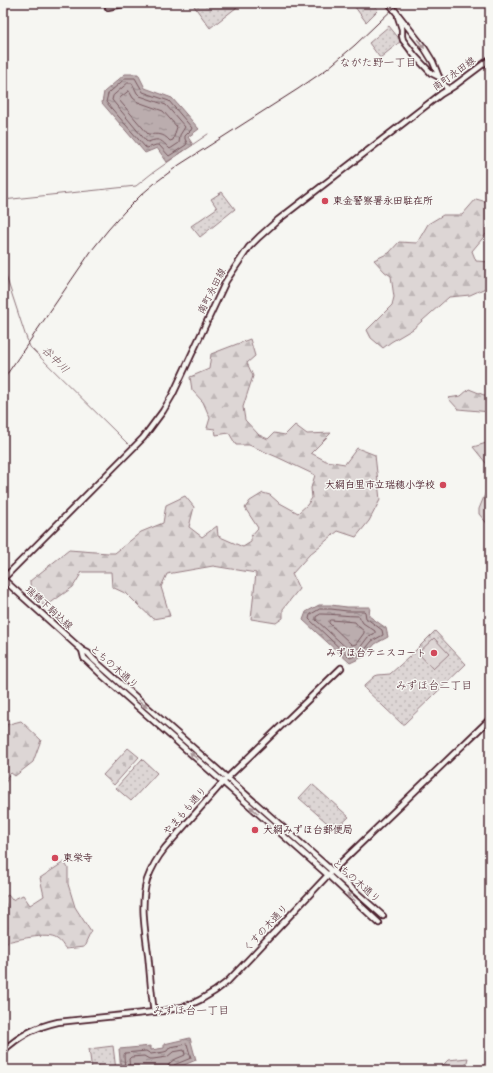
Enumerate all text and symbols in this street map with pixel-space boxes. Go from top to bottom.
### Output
one-way arrow [417,38,425,49]
street label: 南町永田線 [429,53,479,95]
district label: ながた野一丁目 [340,54,417,72]
place label: 東金警察署永田駐在所 [333,193,433,209]
marker: 東金警察署永田駐在所 [320,196,330,206]
street label: 南町永田線 [194,265,230,317]
water label: 谷中川 [37,342,73,378]
place label: 大網白里市立瑞穂小学校 [325,477,435,493]
marker: 大網白里市立瑞穂小学校 [438,480,448,490]
street label: 瑞穂下駒込線 [21,582,77,634]
street label: とちの木通り [86,641,142,693]
place label: みずほ台テニスコート [326,645,426,661]
marker: みずほ台テニスコート [429,648,439,658]
district label: みずほ台二丁目 [396,677,472,695]
one-way arrow [138,699,148,708]
one-way arrow [189,752,199,761]
street label: やまもも通り [159,783,211,839]
one-way arrow [249,805,260,814]
place label: 大網みずほ台郵便局 [263,822,353,838]
marker: 大網みずほ台郵便局 [250,825,260,835]
place label: 東栄寺 [63,850,93,866]
marker: 東栄寺 [50,853,60,863]
street label: とちの木通り [328,855,384,907]
one-way arrow [346,892,356,901]
street label: くすの木通り [240,901,292,955]
district label: みずほ台一丁目 [153,1002,229,1020]

